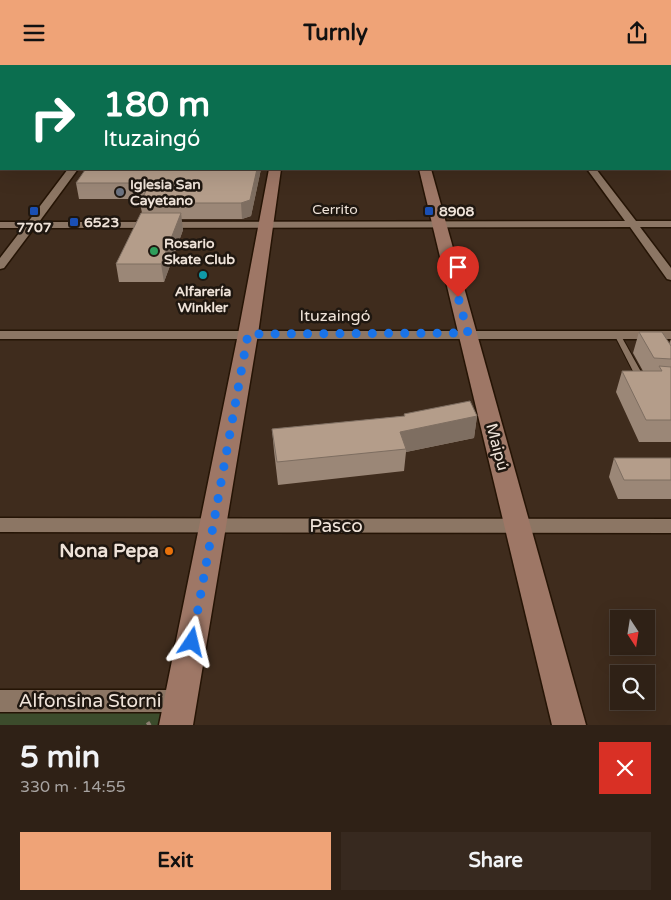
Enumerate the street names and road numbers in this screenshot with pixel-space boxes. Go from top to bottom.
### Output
street label: Cerrito [312,201,358,218]
street label: Ituzaingó [300,306,370,326]
street label: Maipú [481,421,513,473]
street label: Pasco [309,515,363,537]
street label: Alfonsina Storni [18,690,162,712]

